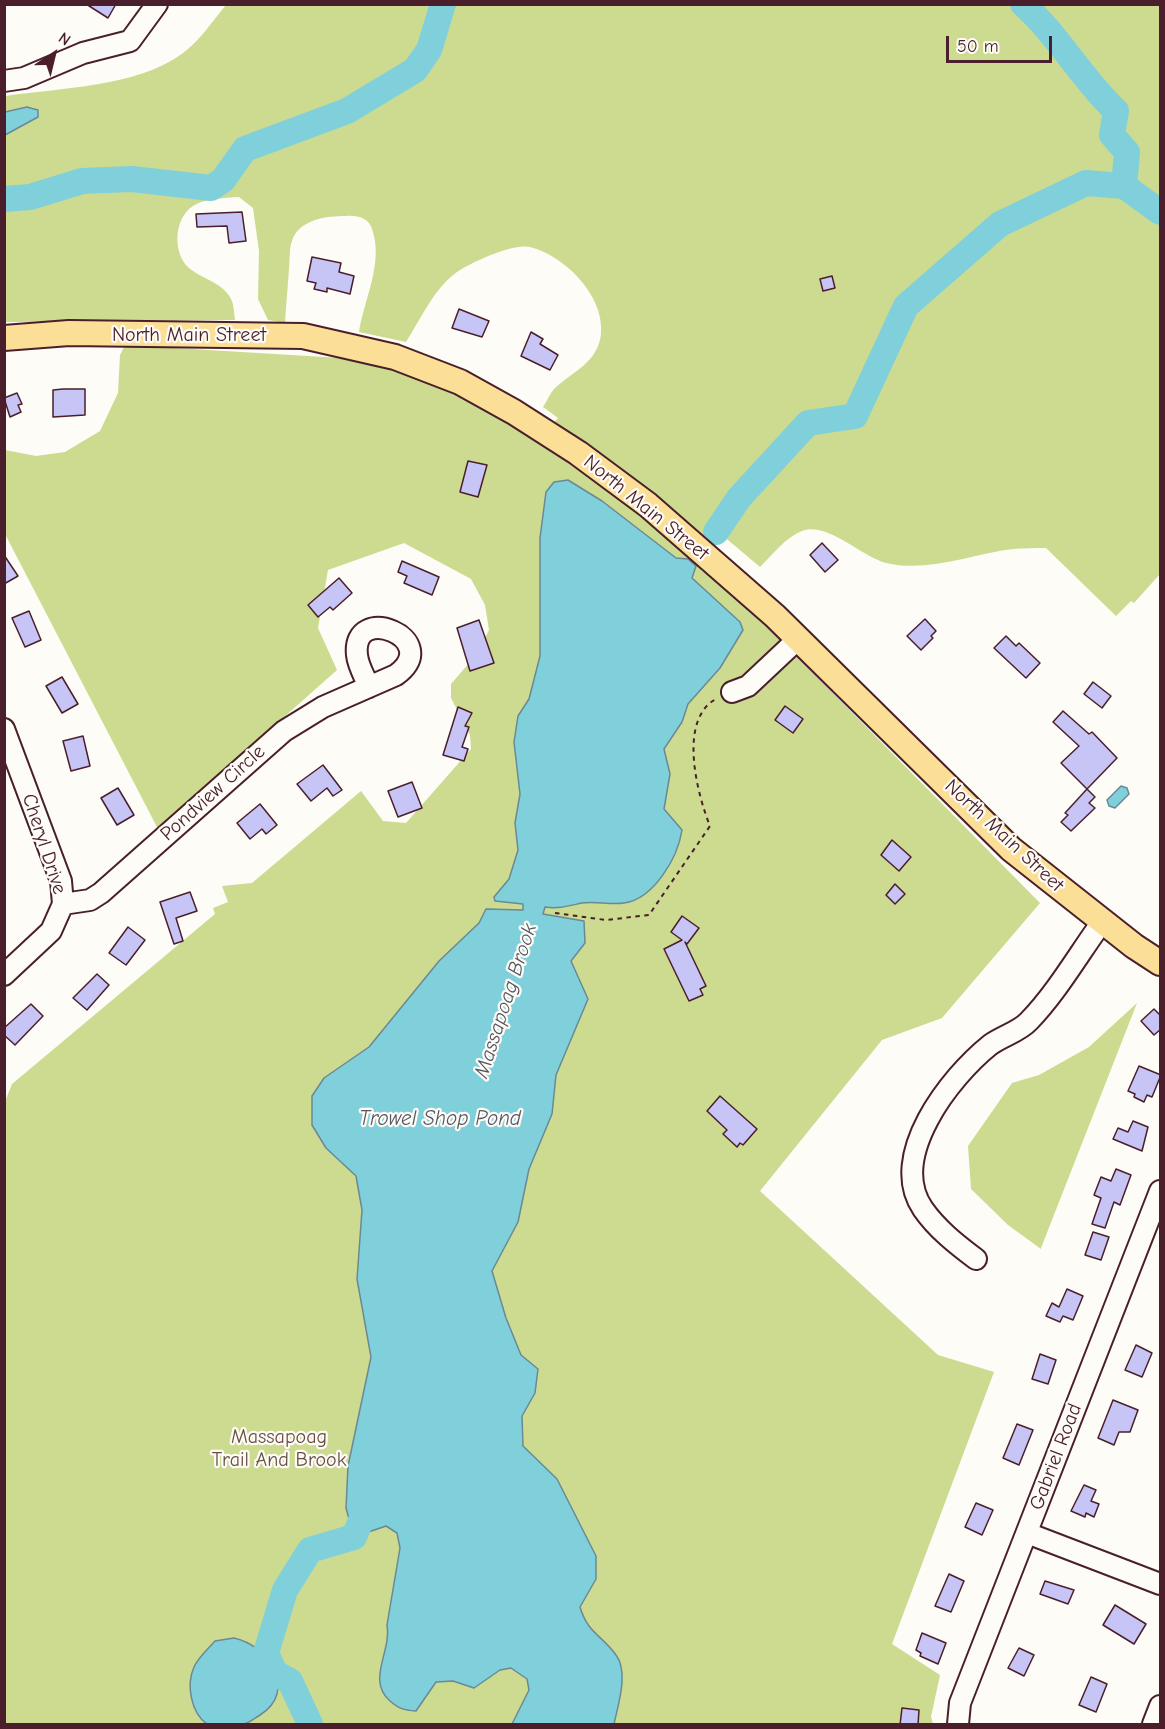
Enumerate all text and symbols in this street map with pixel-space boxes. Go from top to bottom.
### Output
north arrow [24,24,84,84]
scale bar [949,24,1056,62]
text: N [55,29,74,50]
text: 50 m [957,36,999,57]
street label: North Main Street [112,323,266,347]
street label: North Main Street [579,450,713,566]
street label: Pondview Circle [156,740,270,846]
street label: North Main Street [939,775,1069,897]
street label: Cheryl Drive [17,791,71,897]
water label: Massapoag Brook [469,921,543,1081]
water label: Trowel Shop Pond [359,1106,521,1132]
street label: Gabriel Road [1025,1400,1087,1514]
park label: Massapoag Trail And Brook [212,1425,346,1472]

